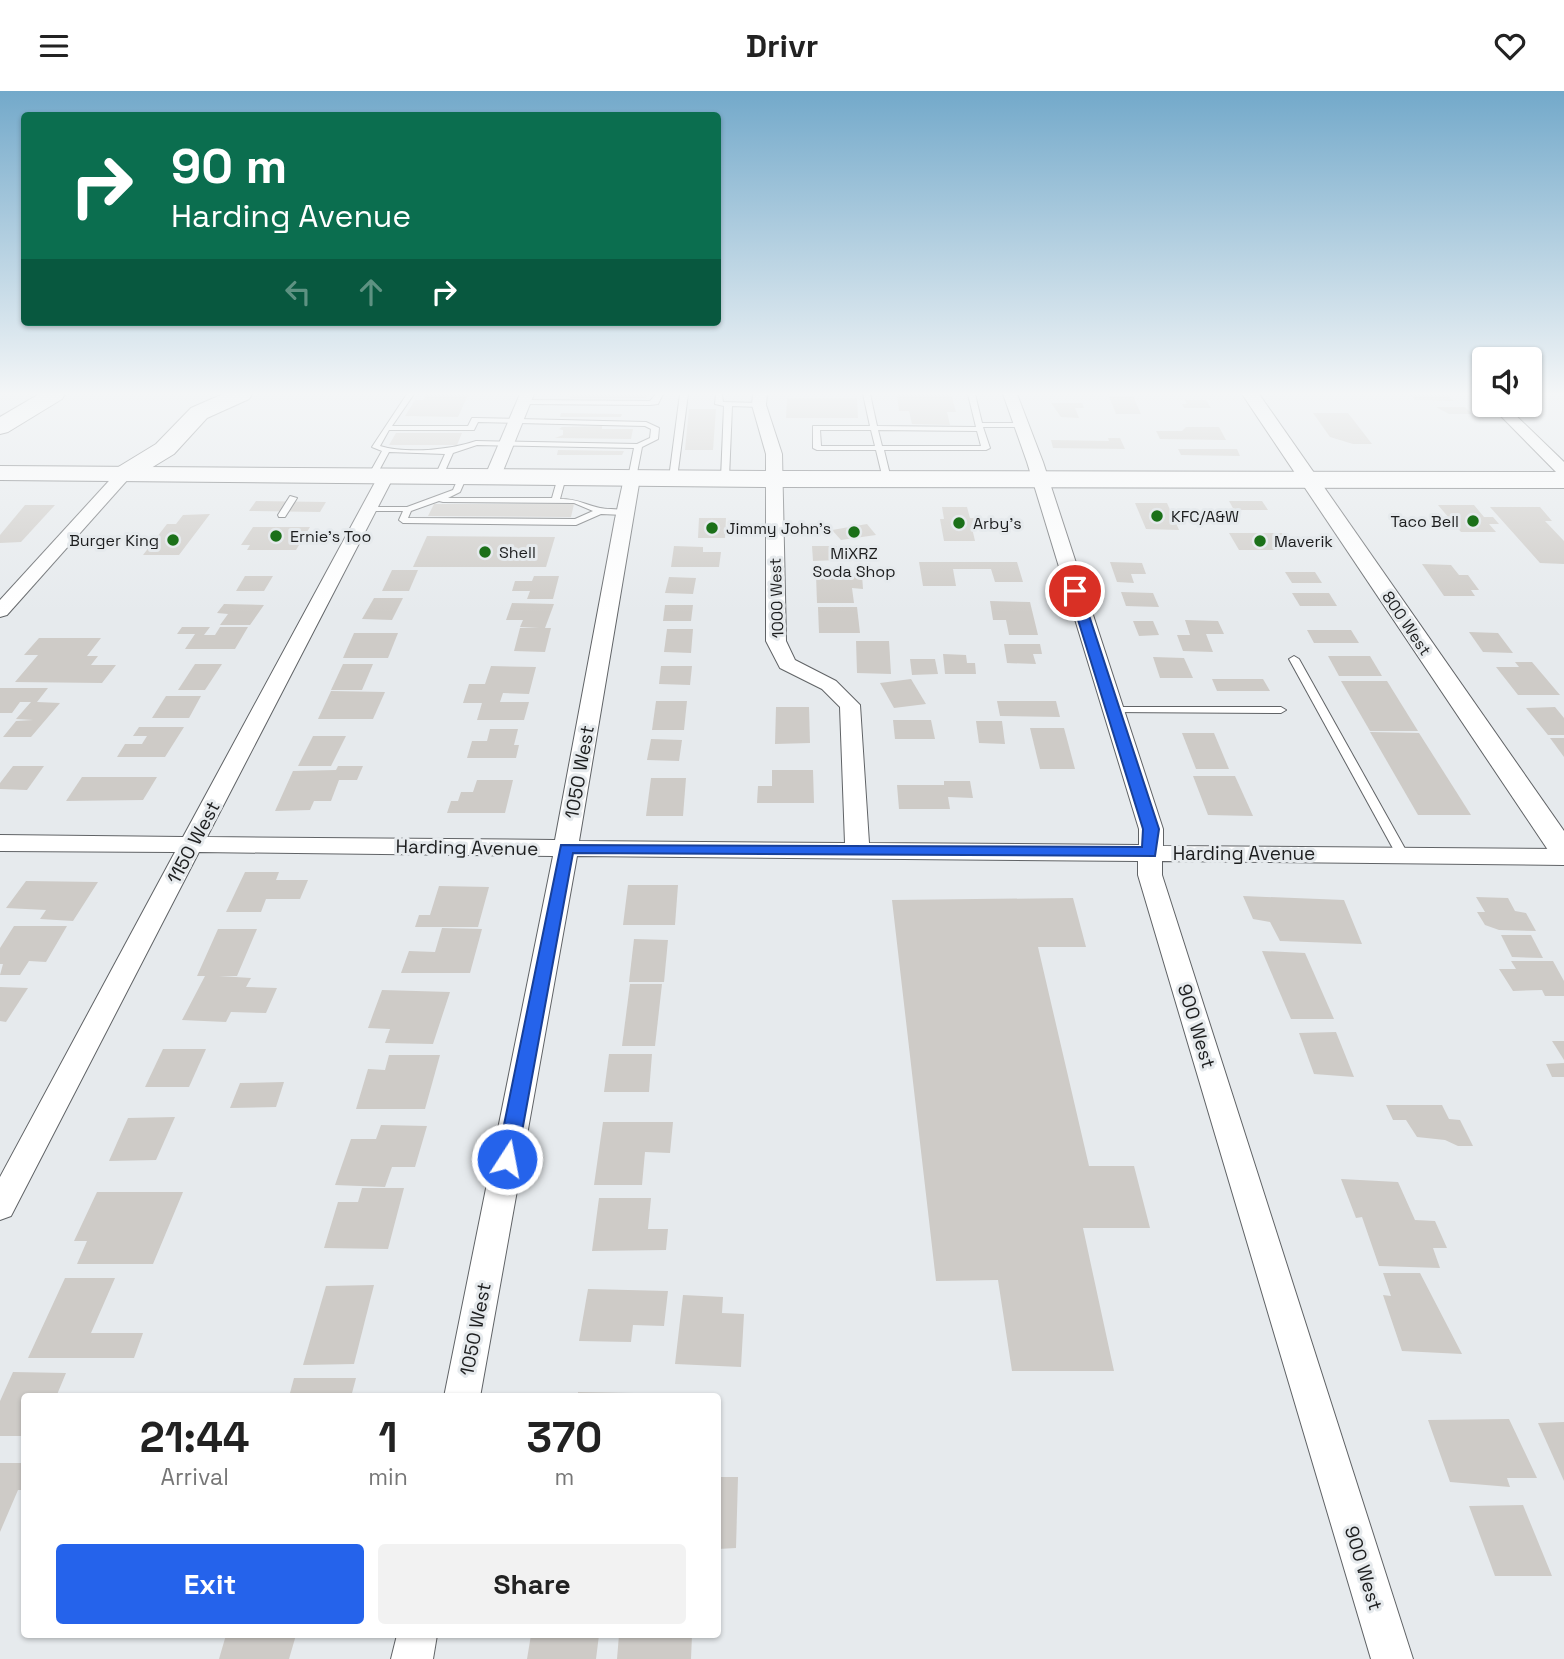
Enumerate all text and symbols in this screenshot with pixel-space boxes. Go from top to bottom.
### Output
text: Drivr [746,26,818,66]
icon: menu [35,27,73,65]
icon: heart [1491,27,1529,65]
text: 90 m [171,135,287,197]
icon: right [56,140,147,231]
text: Harding Avenue [171,196,411,236]
icon: left [279,273,317,311]
icon: ahead [352,273,390,311]
icon: right [425,273,463,311]
map controls [1472,347,1542,417]
button: sound [1472,347,1542,417]
place label: KFC/A&W [1171,506,1239,527]
marker: KFC/A&W [1149,508,1165,524]
place label: Taco Bell [1391,511,1459,532]
place label: Arby's [973,513,1022,534]
marker: Taco Bell [1465,513,1481,529]
marker: Arby's [951,515,967,531]
place label: Jimmy John's [726,518,831,539]
marker: Jimmy John's [704,520,720,536]
marker: MiXRZ Soda Shop [846,524,862,540]
place label: Ernie's Too [290,526,371,547]
marker: Ernie's Too [268,528,284,544]
place label: Burger King [69,530,159,551]
place label: Maverik [1274,531,1333,552]
marker: Burger King [165,532,181,548]
marker: Maverik [1252,533,1268,549]
place label: Shell [499,542,536,563]
place label: MiXRZ Soda Shop [812,543,896,582]
marker: Shell [477,544,493,560]
street label: 1000 West [765,557,788,638]
pin [1045,561,1105,621]
icon: arrive [1056,572,1094,610]
street label: 800 West [1377,587,1436,660]
street label: 1050 West [559,723,600,821]
street label: 1150 West [161,796,226,888]
street label: Harding Avenue [395,834,539,861]
street label: Harding Avenue [1173,841,1315,866]
street label: 900 West [1172,981,1221,1071]
position arrow [470,1122,544,1196]
street label: 1050 West [454,1280,497,1378]
text: 21:44 [140,1411,250,1464]
text: 1 [379,1411,398,1464]
text: 370 [526,1411,602,1464]
text: Arrival [160,1462,229,1492]
text: min [368,1462,408,1492]
text: m [554,1462,574,1492]
street label: 900 West [1339,1523,1388,1613]
button: Exit [56,1544,364,1624]
button: Share [378,1544,686,1624]

